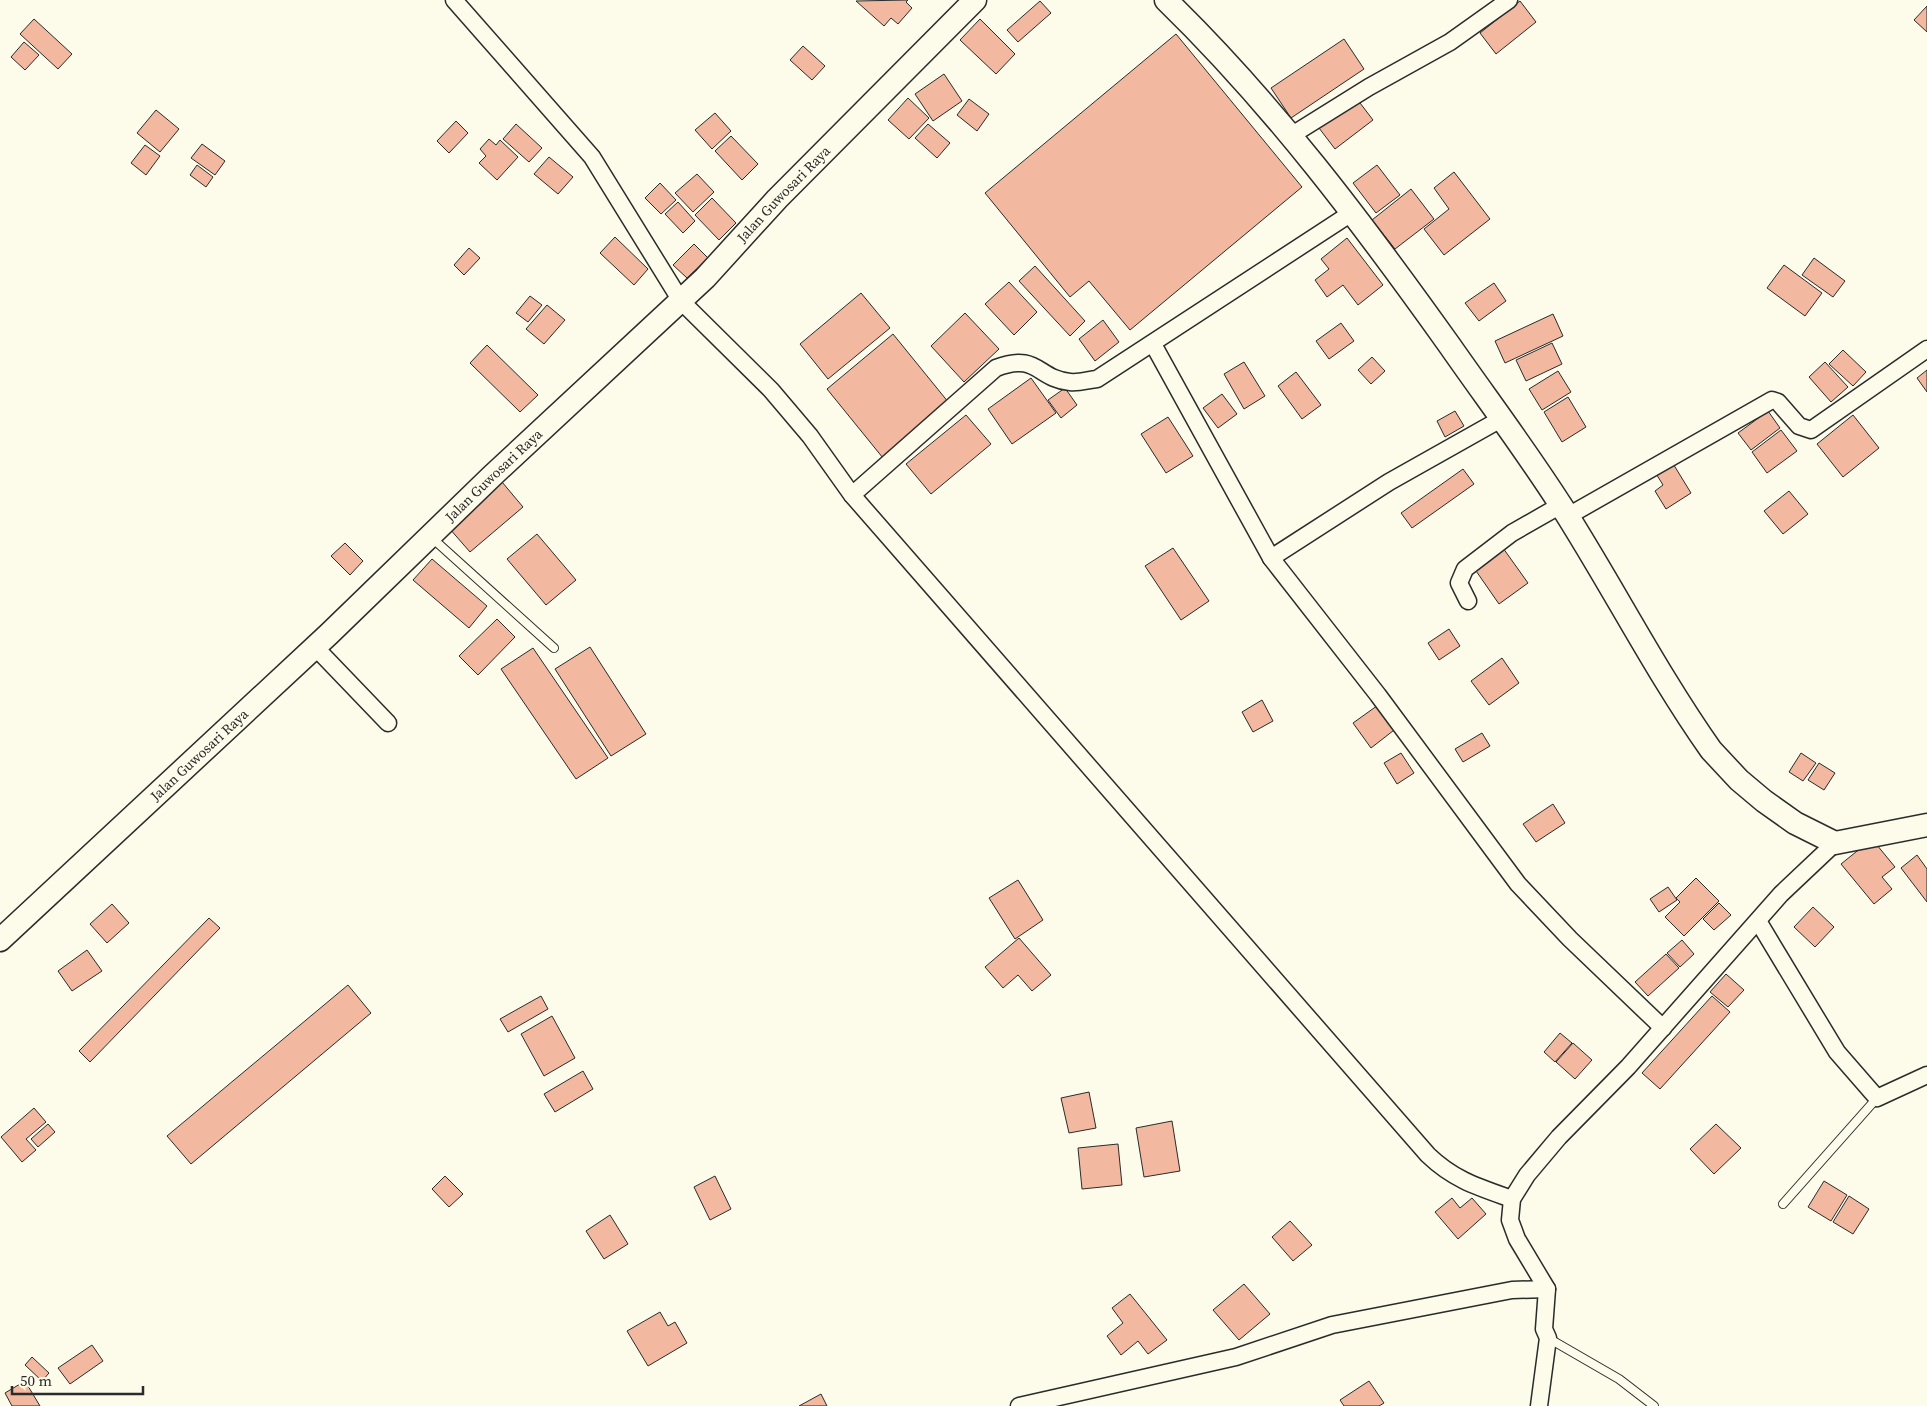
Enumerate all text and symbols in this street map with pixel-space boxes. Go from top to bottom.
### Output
street label: Jalan Guwosari Raya [731,141,835,248]
street label: Jalan Guwosari Raya [440,424,547,527]
street label: Jalan Guwosari Raya [145,704,253,806]
scale bar [12,1364,144,1396]
text: 50 m [20,1370,52,1391]

